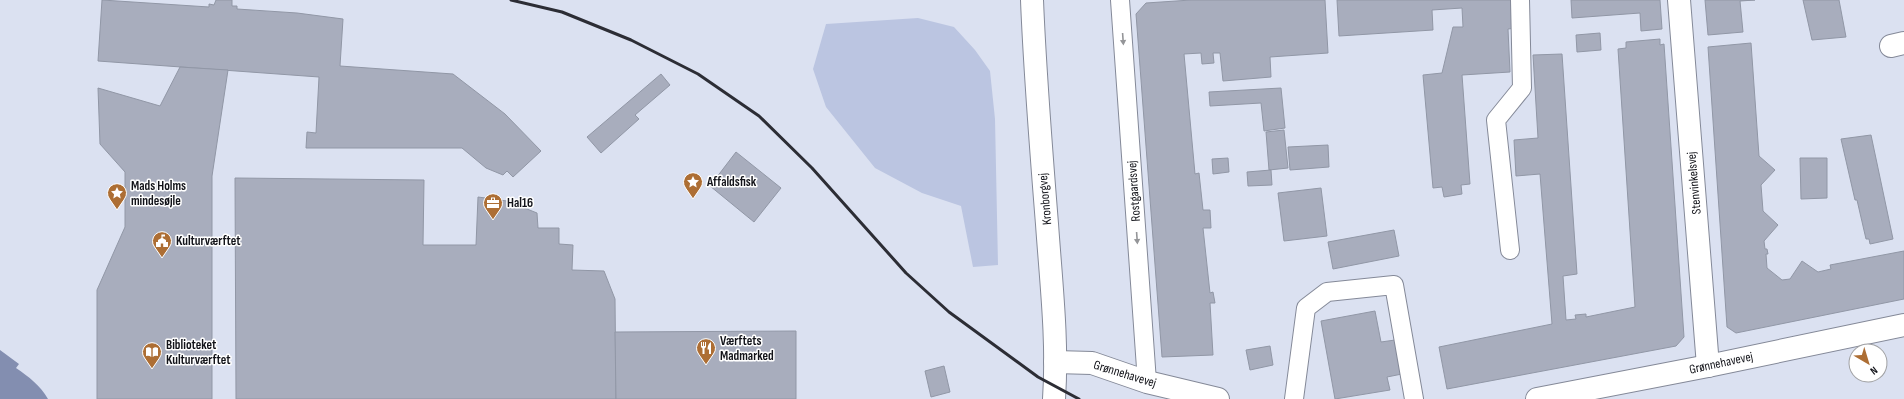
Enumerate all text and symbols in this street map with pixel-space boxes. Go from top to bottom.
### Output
one-way arrow [1119,33,1126,45]
street label: Stenvinkelsvej [1683,151,1705,215]
street label: Rostgaardsvej [1124,160,1144,222]
place icon: Affaldsfisk [682,171,704,199]
street label: Kronborgvej [1035,172,1055,226]
place label: Affaldsfisk [706,174,757,190]
place label: Mads Holms mindesøjle [131,178,186,209]
place icon: Mads Holms mindesøjle [106,182,128,210]
office icon: Hal16 [482,192,504,220]
place label: Hal16 [507,195,533,211]
public building icon: Kulturværftet [151,230,173,258]
one-way arrow [1134,232,1141,244]
place label: Kulturværftet [176,233,241,249]
place label: Værftets Madmarked [720,333,774,364]
place label: Biblioteket Kulturværftet [166,337,231,368]
restaurant icon: Værftets Madmarked [695,337,717,365]
library icon: Biblioteket Kulturværftet [141,341,163,369]
north arrow [1848,343,1888,383]
street label: Grønnehavevej [1688,348,1754,378]
street label: Grønnehavevej [1092,357,1158,391]
text: N [1867,364,1880,377]

